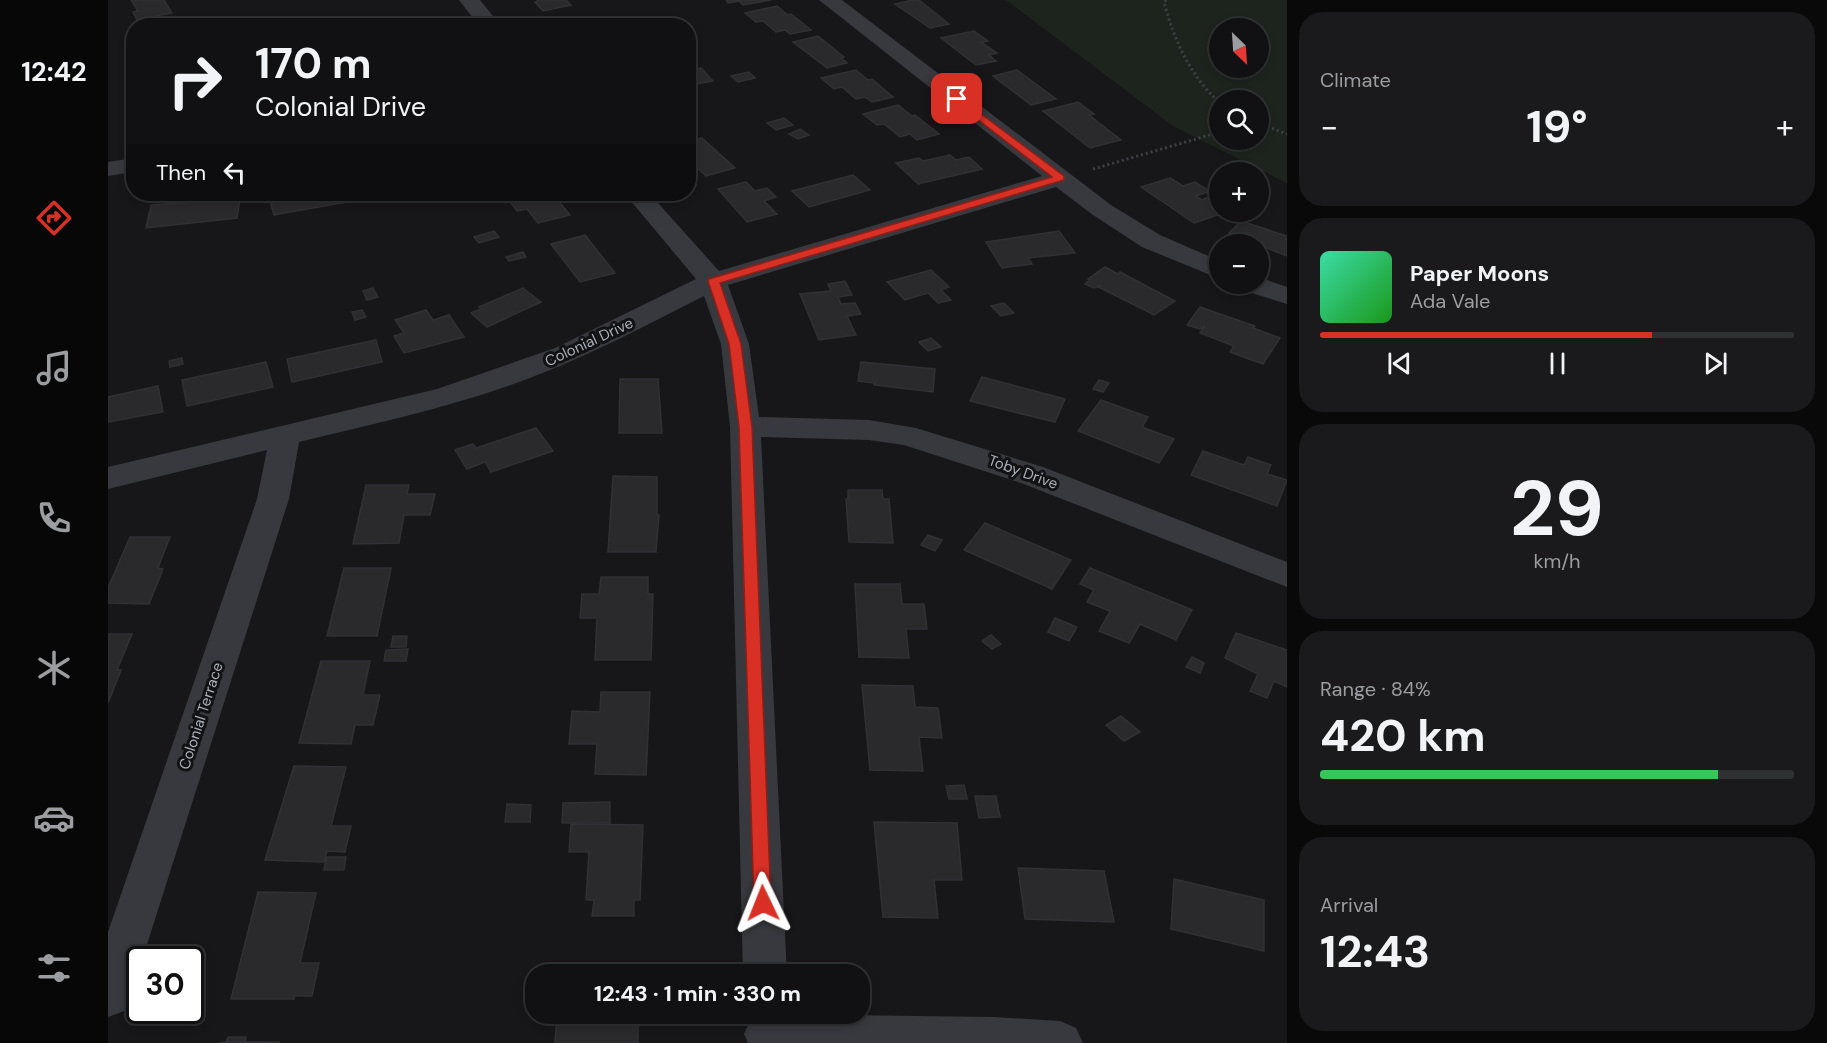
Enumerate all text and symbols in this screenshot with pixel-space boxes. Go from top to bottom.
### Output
north arrow [1209,18,1269,78]
map controls [1209,18,1269,294]
text: 170 m [255,36,372,91]
icon: right [156,42,234,120]
text: 12:42 [21,54,87,89]
text: Climate [1320,67,1391,93]
pin [931,73,982,124]
icon: arrive [940,82,973,115]
text: Colonial Drive [255,89,426,124]
button: search [1209,90,1269,150]
text: 19° [1526,97,1588,156]
text: − [1320,105,1338,148]
text: + [1776,105,1794,148]
icon: left [218,156,251,189]
text: Then [156,158,206,187]
button: + [1209,162,1269,222]
icon: directions [33,197,75,239]
button: − [1209,234,1269,294]
text: Paper Moons [1410,259,1549,288]
text: Ada Vale [1410,288,1490,314]
street label: Colonial Drive [542,313,636,371]
icon: music [33,347,75,389]
icon: previous [1383,347,1416,380]
icon: pause [1541,347,1574,380]
icon: next [1699,347,1732,380]
street label: Toby Drive [985,450,1061,494]
text: 29 [1510,458,1604,559]
icon: phone [33,497,75,539]
text: km/h [1533,548,1581,574]
icon: climate [33,647,75,689]
street label: Colonial Terrace [174,660,228,772]
text: Range · 84% [1320,676,1431,702]
text: 420 km [1320,706,1486,765]
icon: car [33,797,75,839]
position arrow [731,871,795,935]
text: Arrival [1320,892,1378,918]
text: 12:43 [1320,922,1430,981]
speed limit sign: 30 [126,946,204,1024]
icon: filters [33,947,75,989]
text: 12:43 · 1 min · 330 m [594,979,801,1008]

